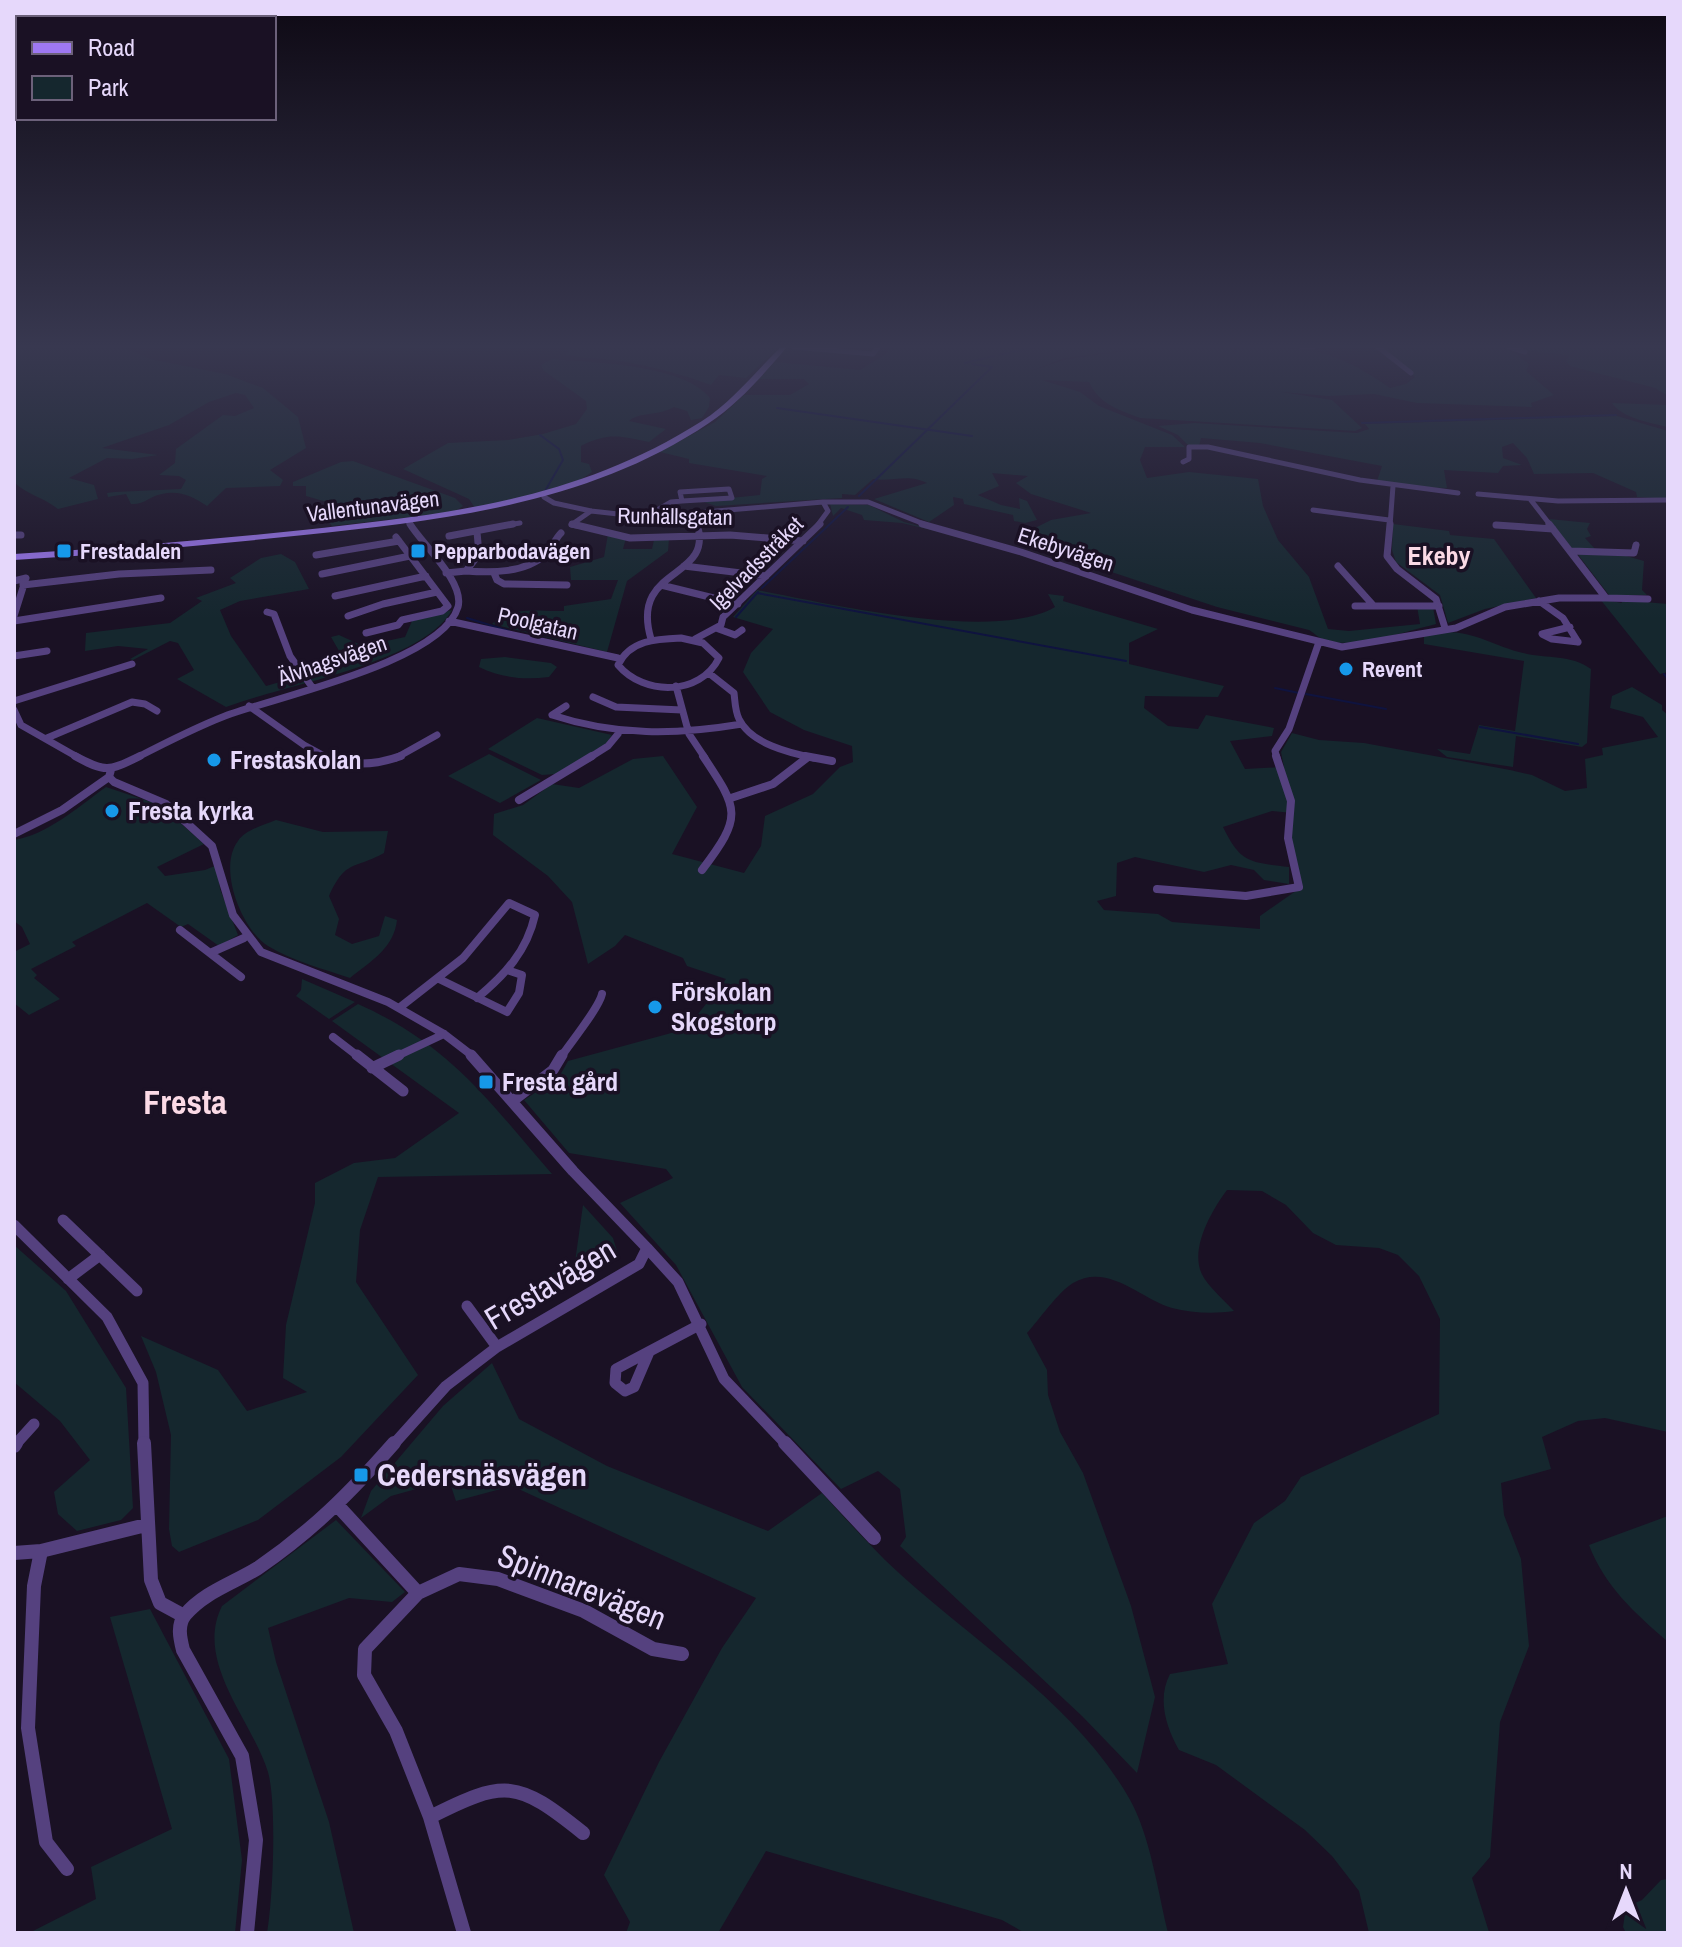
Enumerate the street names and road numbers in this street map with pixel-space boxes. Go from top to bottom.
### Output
street label: Vallentunavägen [305,483,441,529]
street label: Runhällsgatan [617,500,733,532]
street label: Igelvadsstråket [702,509,810,617]
street label: Ekebyvägen [1014,519,1118,579]
street label: Poolgatan [495,599,581,647]
street label: Älvhagsvägen [273,627,390,693]
street label: Frestavägen [476,1228,623,1340]
street label: Spinnarevägen [492,1533,673,1640]

